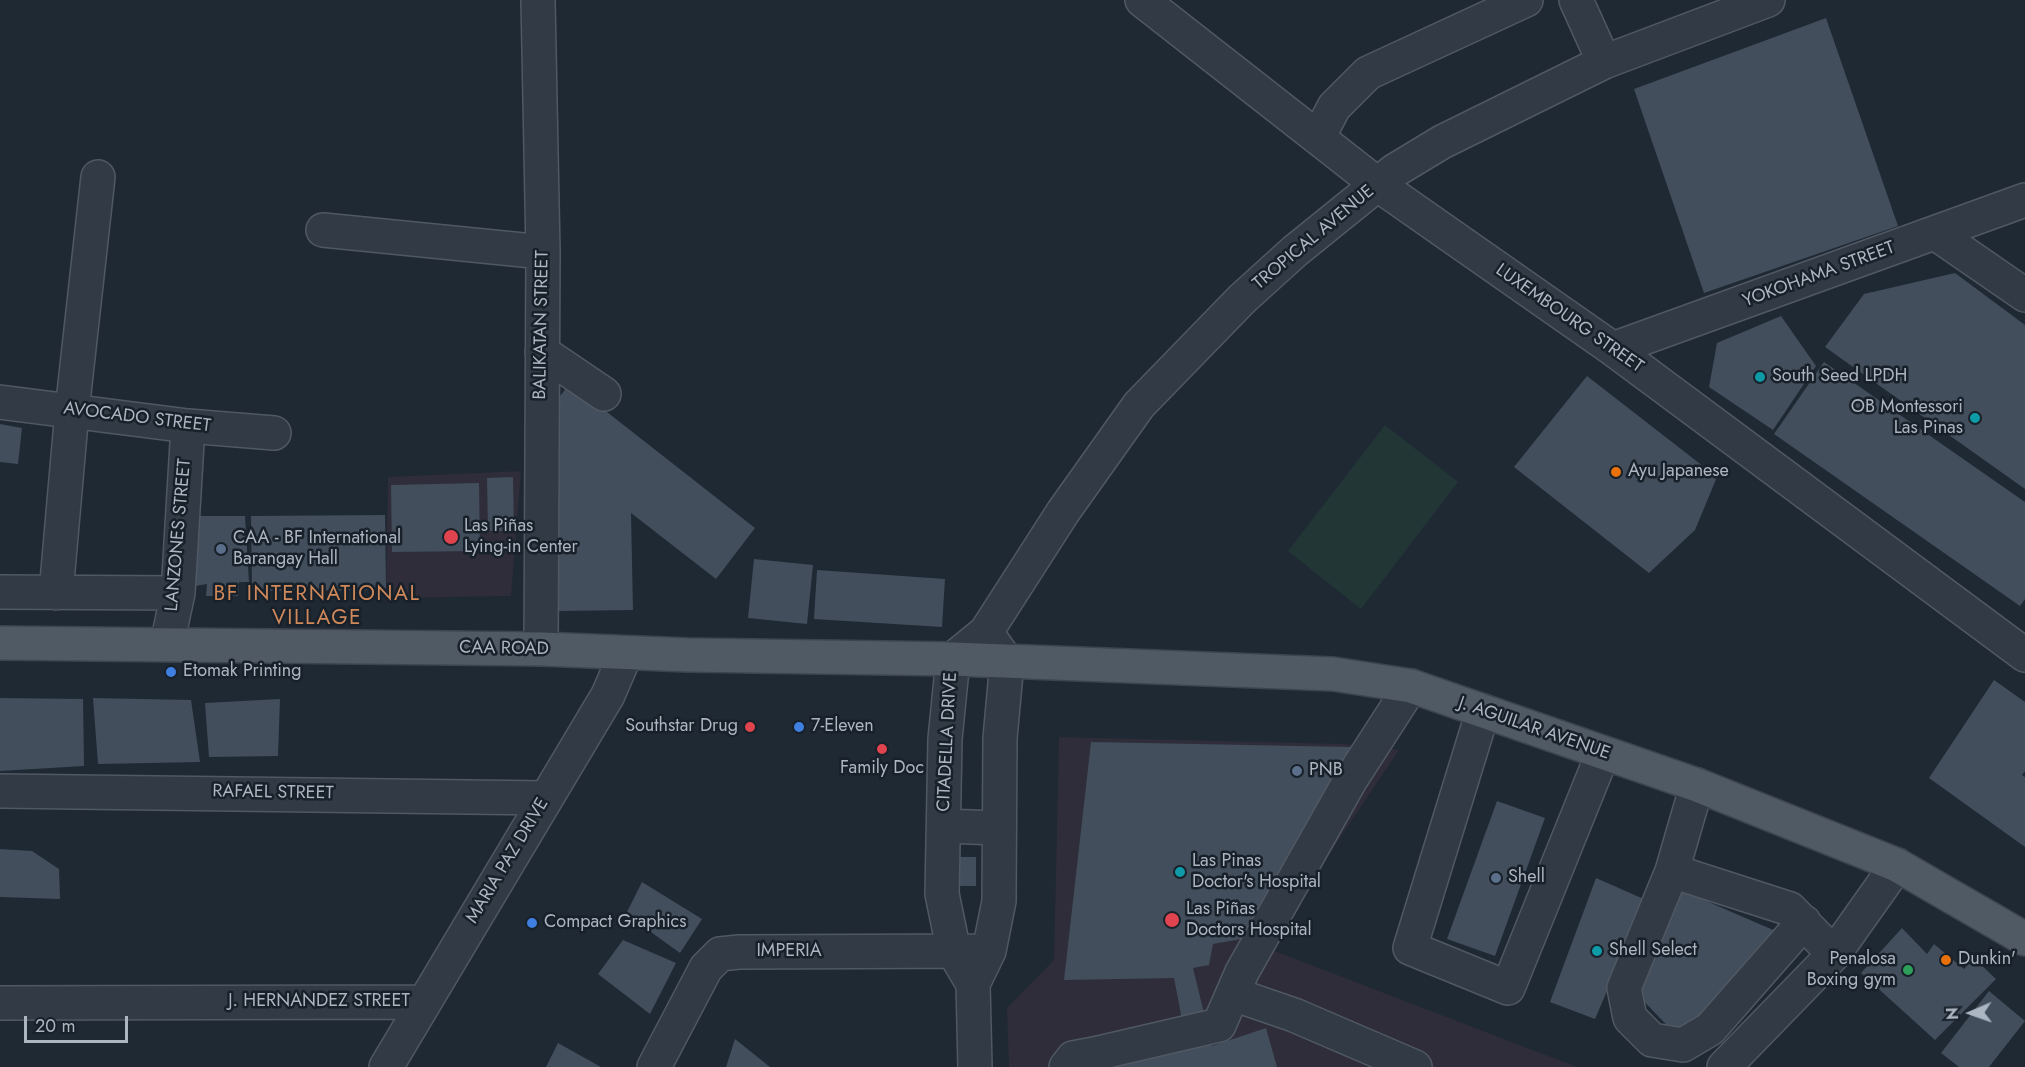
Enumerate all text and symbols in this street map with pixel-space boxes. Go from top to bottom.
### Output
street label: TROPICAL AVENUE [1249,181,1379,295]
street label: YOKOHAMA STREET [1740,237,1898,313]
street label: BALIKATAN STREET [530,250,554,400]
street label: LUXEMBOURG STREET [1491,260,1647,378]
place label: South Seed LPDH [1772,366,1907,388]
marker: South Seed LPDH [1753,370,1767,384]
place label: OB Montessori Las Pinas [1851,397,1963,440]
street label: AVOCADO STREET [62,398,212,438]
marker: OB Montessori Las Pinas [1968,411,1982,425]
street label: LANZONES STREET [162,458,196,612]
place label: Ayu Japanese [1628,461,1729,483]
marker: Ayu Japanese [1609,465,1623,479]
place label: Las Piñas Lying-in Center [464,516,578,558]
place label: CAA - BF International Barangay Hall [233,528,401,570]
marker: Las Piñas Lying-in Center [442,528,460,546]
marker: CAA - BF International Barangay Hall [214,542,228,556]
district label: BF INTERNATIONAL VILLAGE [214,582,420,632]
street label: CAA ROAD [459,637,549,661]
place label: Etomak Printing [183,661,302,683]
marker: Etomak Printing [164,665,178,679]
street label: CITADELLA DRIVE [934,672,962,812]
street label: J. AGUILAR AVENUE [1455,693,1613,765]
place label: Southstar Drug [625,716,738,738]
place label: 7-Eleven [811,716,874,738]
marker: Southstar Drug [743,720,757,734]
marker: 7-Eleven [792,720,806,734]
marker: Family Doc [875,742,889,756]
place label: Family Doc [840,758,924,780]
place label: PNB [1309,760,1343,782]
marker: PNB [1290,764,1304,778]
street label: RAFAEL STREET [212,781,334,805]
street label: MARIA PAZ DRIVE [462,794,554,928]
place label: Las Pinas Doctor's Hospital [1192,851,1321,894]
marker: Las Pinas Doctor's Hospital [1173,865,1187,879]
place label: Shell [1508,867,1545,889]
marker: Shell [1489,871,1503,885]
place label: Las Piñas Doctors Hospital [1186,899,1312,942]
marker: Las Piñas Doctors Hospital [1163,911,1181,929]
place label: Compact Graphics [544,912,686,934]
marker: Compact Graphics [525,916,539,930]
place label: Shell Select [1609,940,1697,962]
street label: IMPERIA [756,941,822,963]
marker: Shell Select [1590,944,1604,958]
place label: Penalosa Boxing gym [1807,949,1896,992]
place label: Dunkin' [1958,949,2016,971]
marker: Dunkin' [1939,953,1953,967]
marker: Penalosa Boxing gym [1901,963,1915,977]
north arrow [1941,983,2001,1043]
street label: J. HERNANDEZ STREET [228,991,410,1013]
scale bar [27,1004,130,1042]
text: N [1941,1007,1964,1020]
text: 20 m [35,1013,75,1039]

